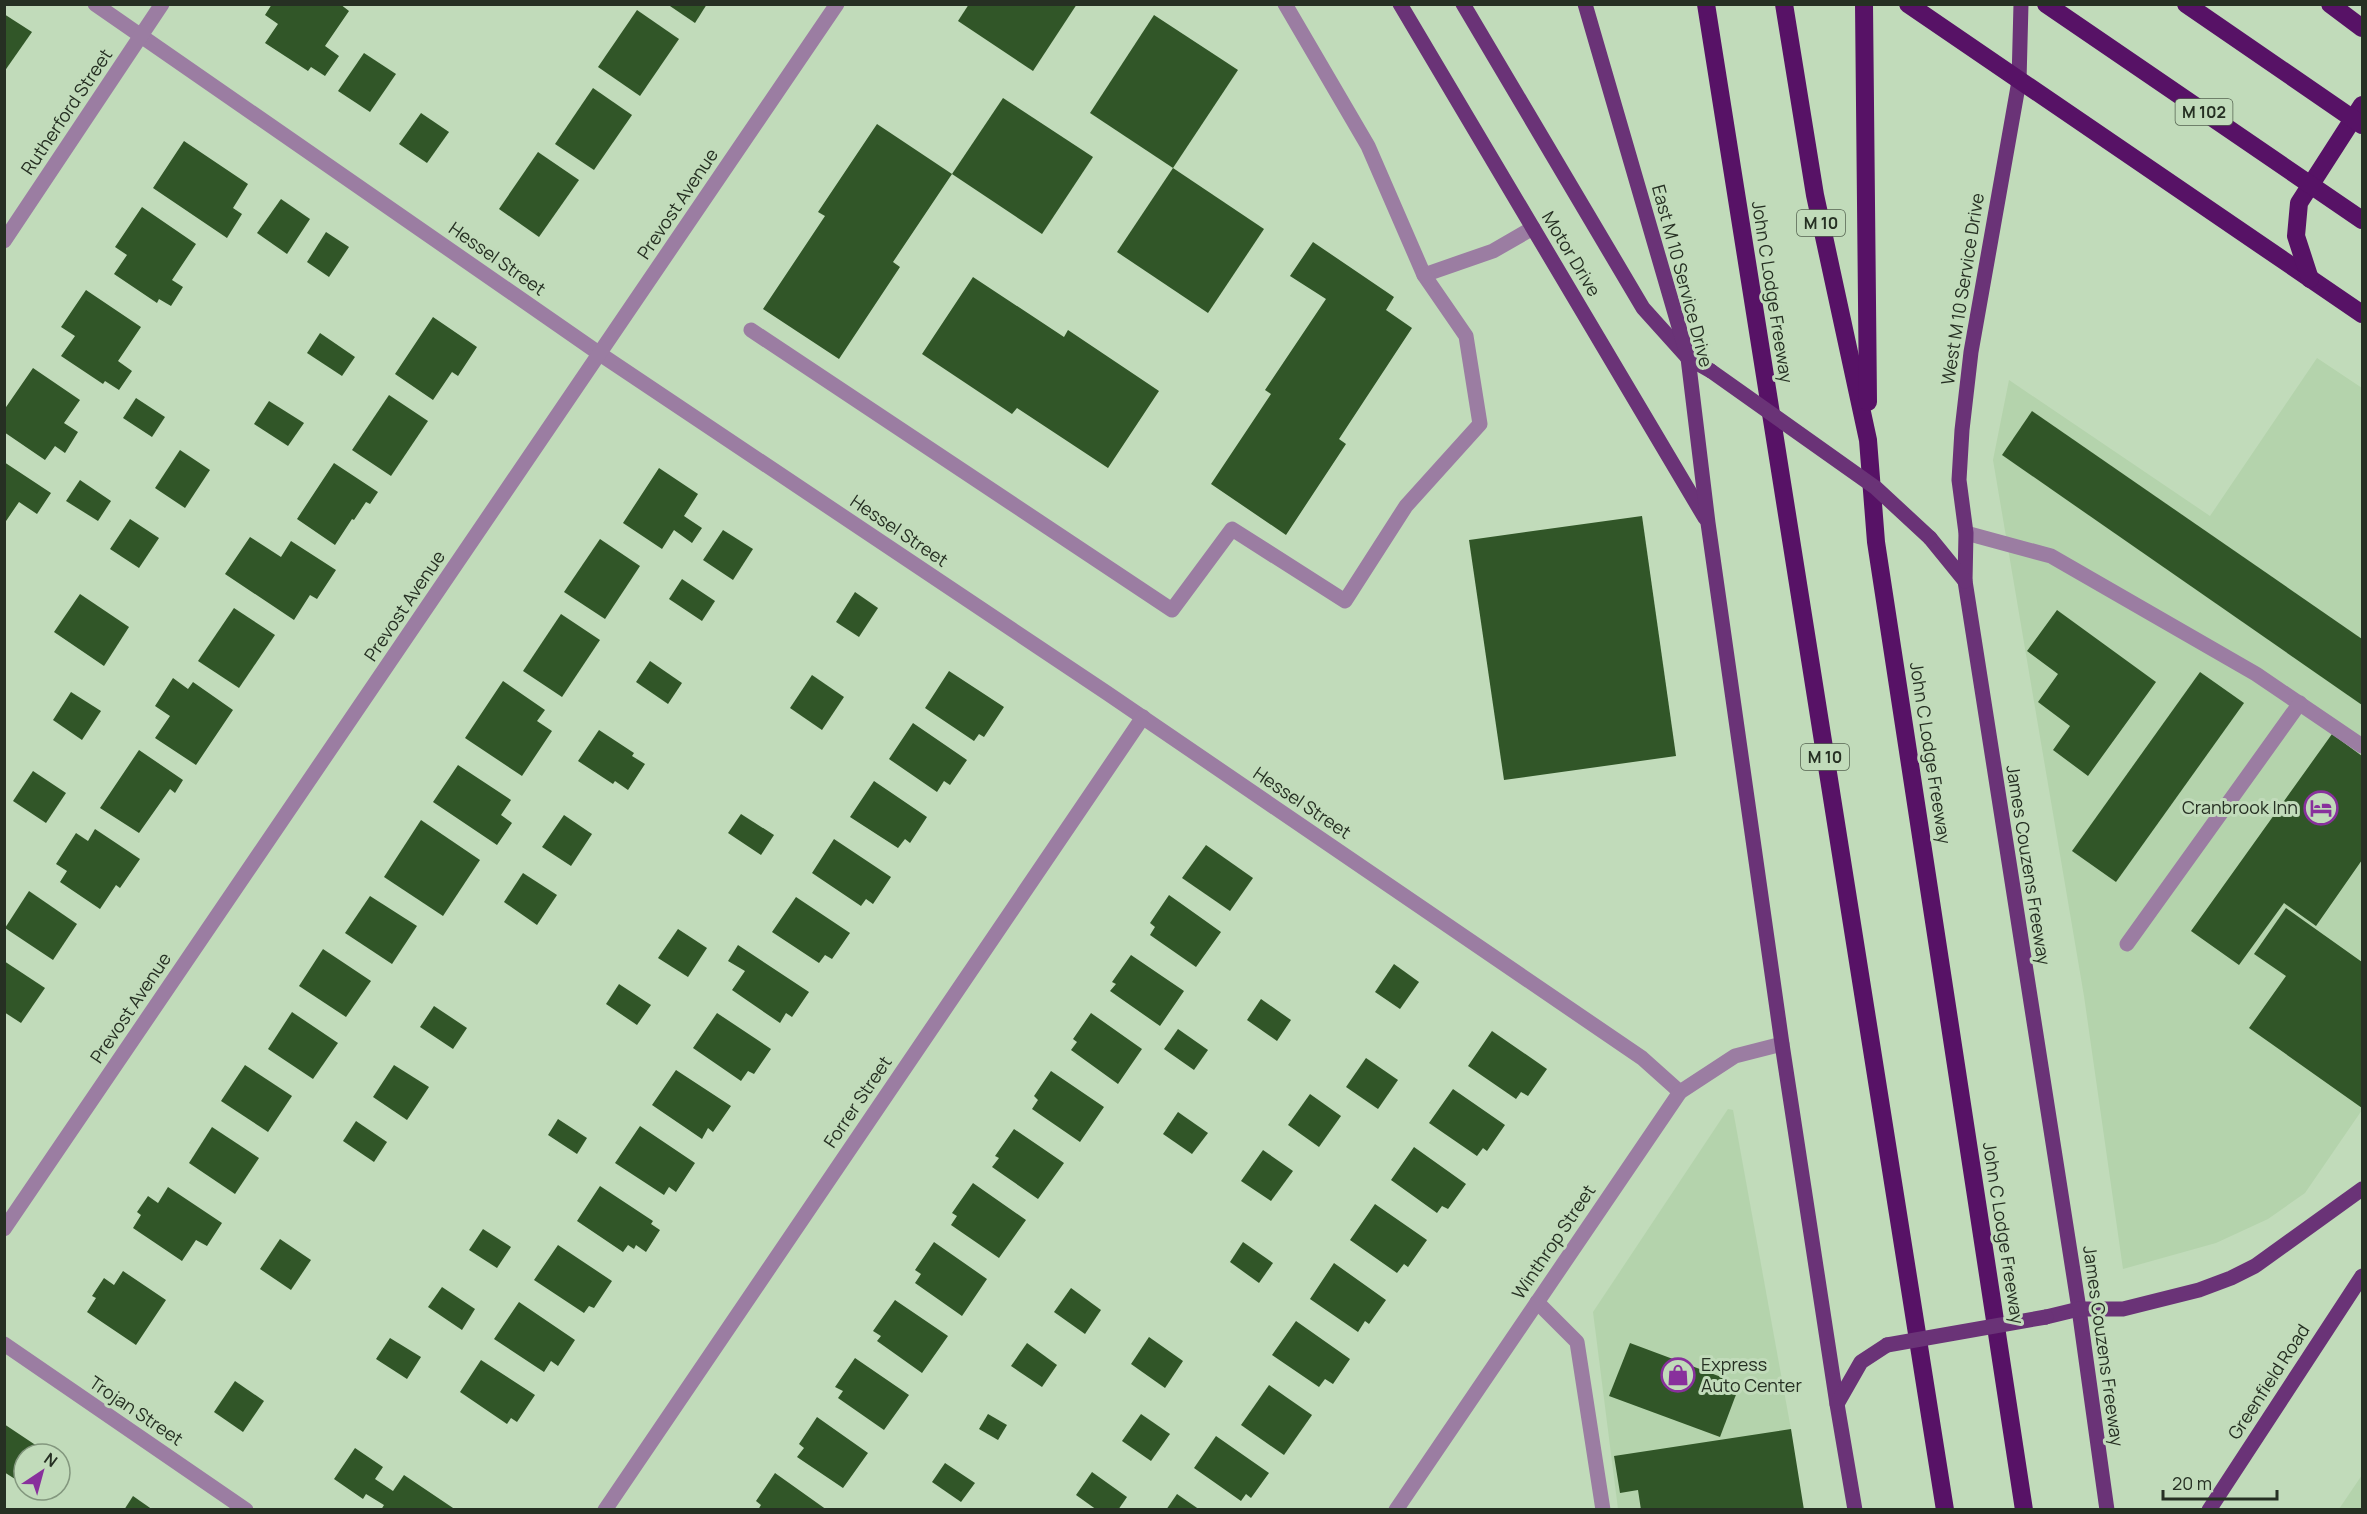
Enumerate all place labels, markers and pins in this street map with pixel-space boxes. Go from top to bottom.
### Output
hotel icon: Cranbrook Inn [2303,790,2339,826]
place label: Cranbrook Inn [2182,795,2298,819]
place label: Express Auto Center [1701,1352,1802,1397]
shop icon: Express Auto Center [1660,1357,1696,1393]

